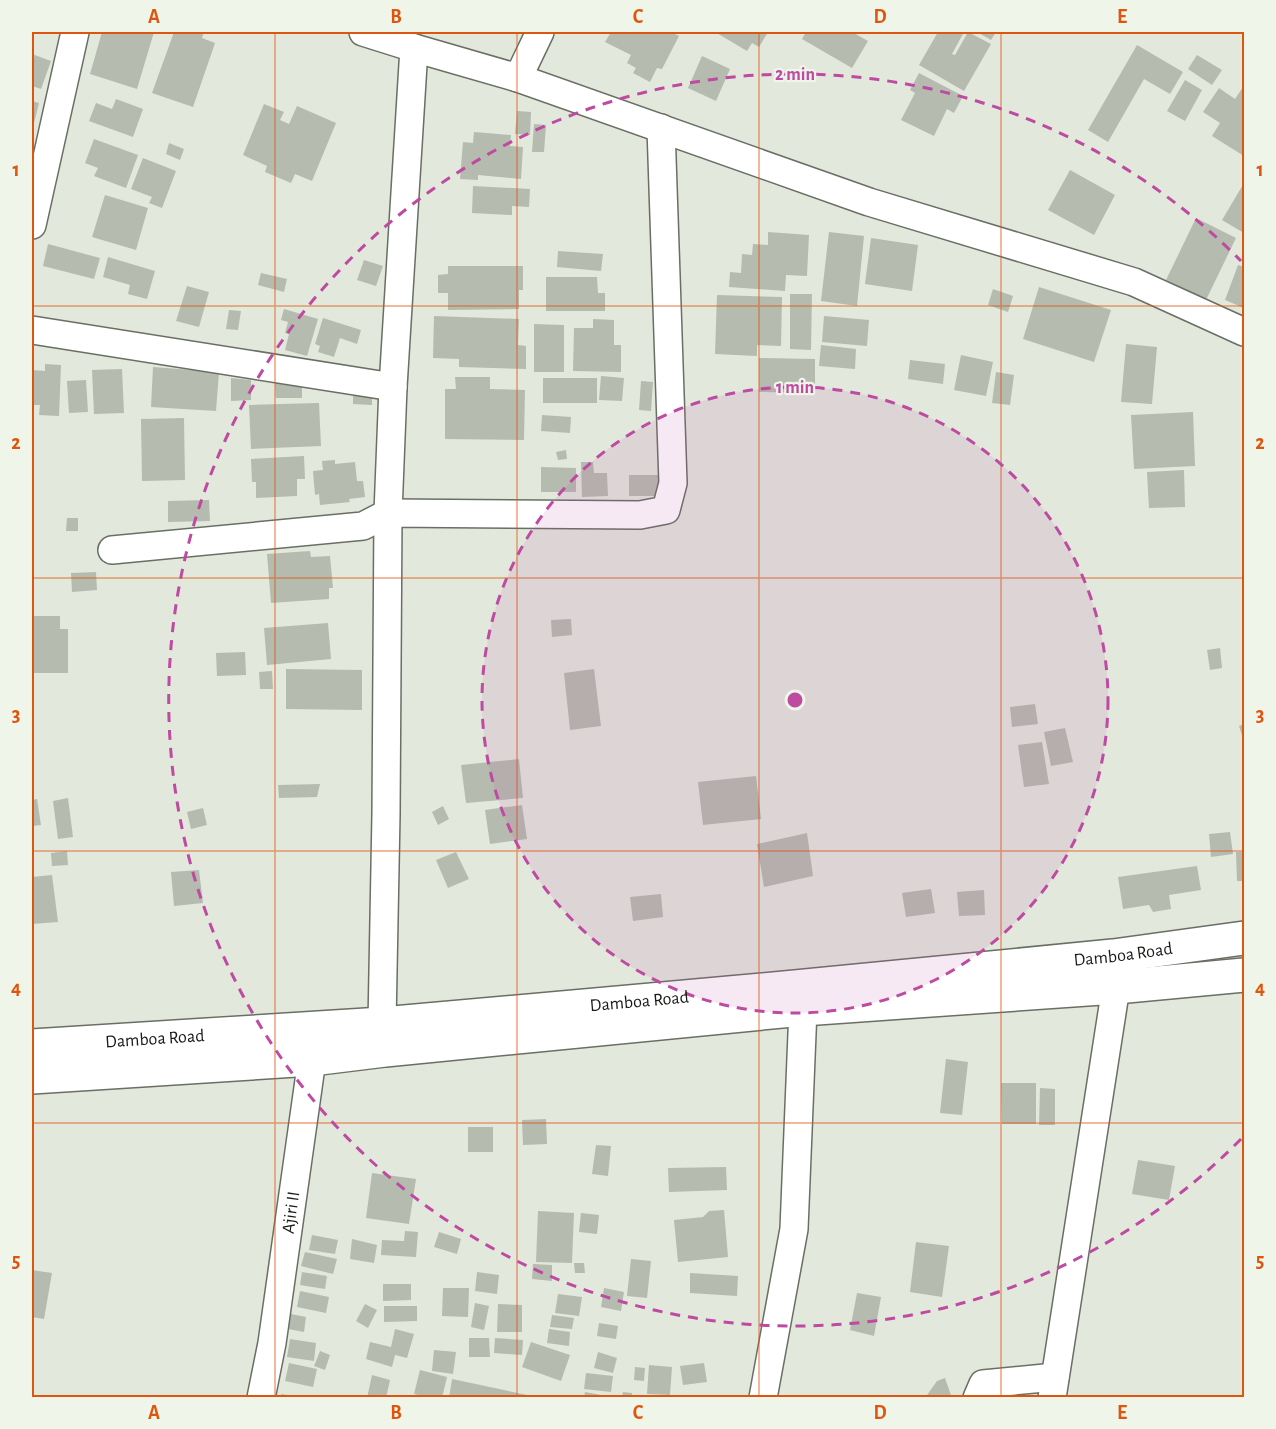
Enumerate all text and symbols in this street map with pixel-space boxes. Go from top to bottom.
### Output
text: A [148,7,160,27]
text: B [390,7,402,27]
text: C [633,7,644,27]
text: D [873,7,887,27]
text: E [1117,7,1127,27]
text: 2 min [775,66,815,84]
text: 1 [12,160,20,180]
text: 1 [1256,160,1264,180]
text: 1 min [776,379,814,397]
text: 2 [11,433,21,453]
text: 2 [1255,433,1265,453]
centre of rings [785,690,805,710]
text: 3 [12,705,20,725]
text: 3 [1256,705,1264,725]
street label: Damboa Road [1073,940,1174,970]
text: 4 [11,978,21,998]
text: 4 [1255,978,1265,998]
street label: Damboa Road [589,989,690,1015]
street label: Damboa Road [105,1027,205,1051]
street label: Ajiri II [280,1190,303,1235]
text: 5 [12,1251,20,1271]
text: 5 [1256,1251,1264,1271]
text: A [148,1403,160,1423]
text: B [390,1403,402,1423]
text: C [633,1403,644,1423]
text: D [873,1403,887,1423]
text: E [1117,1403,1127,1423]

